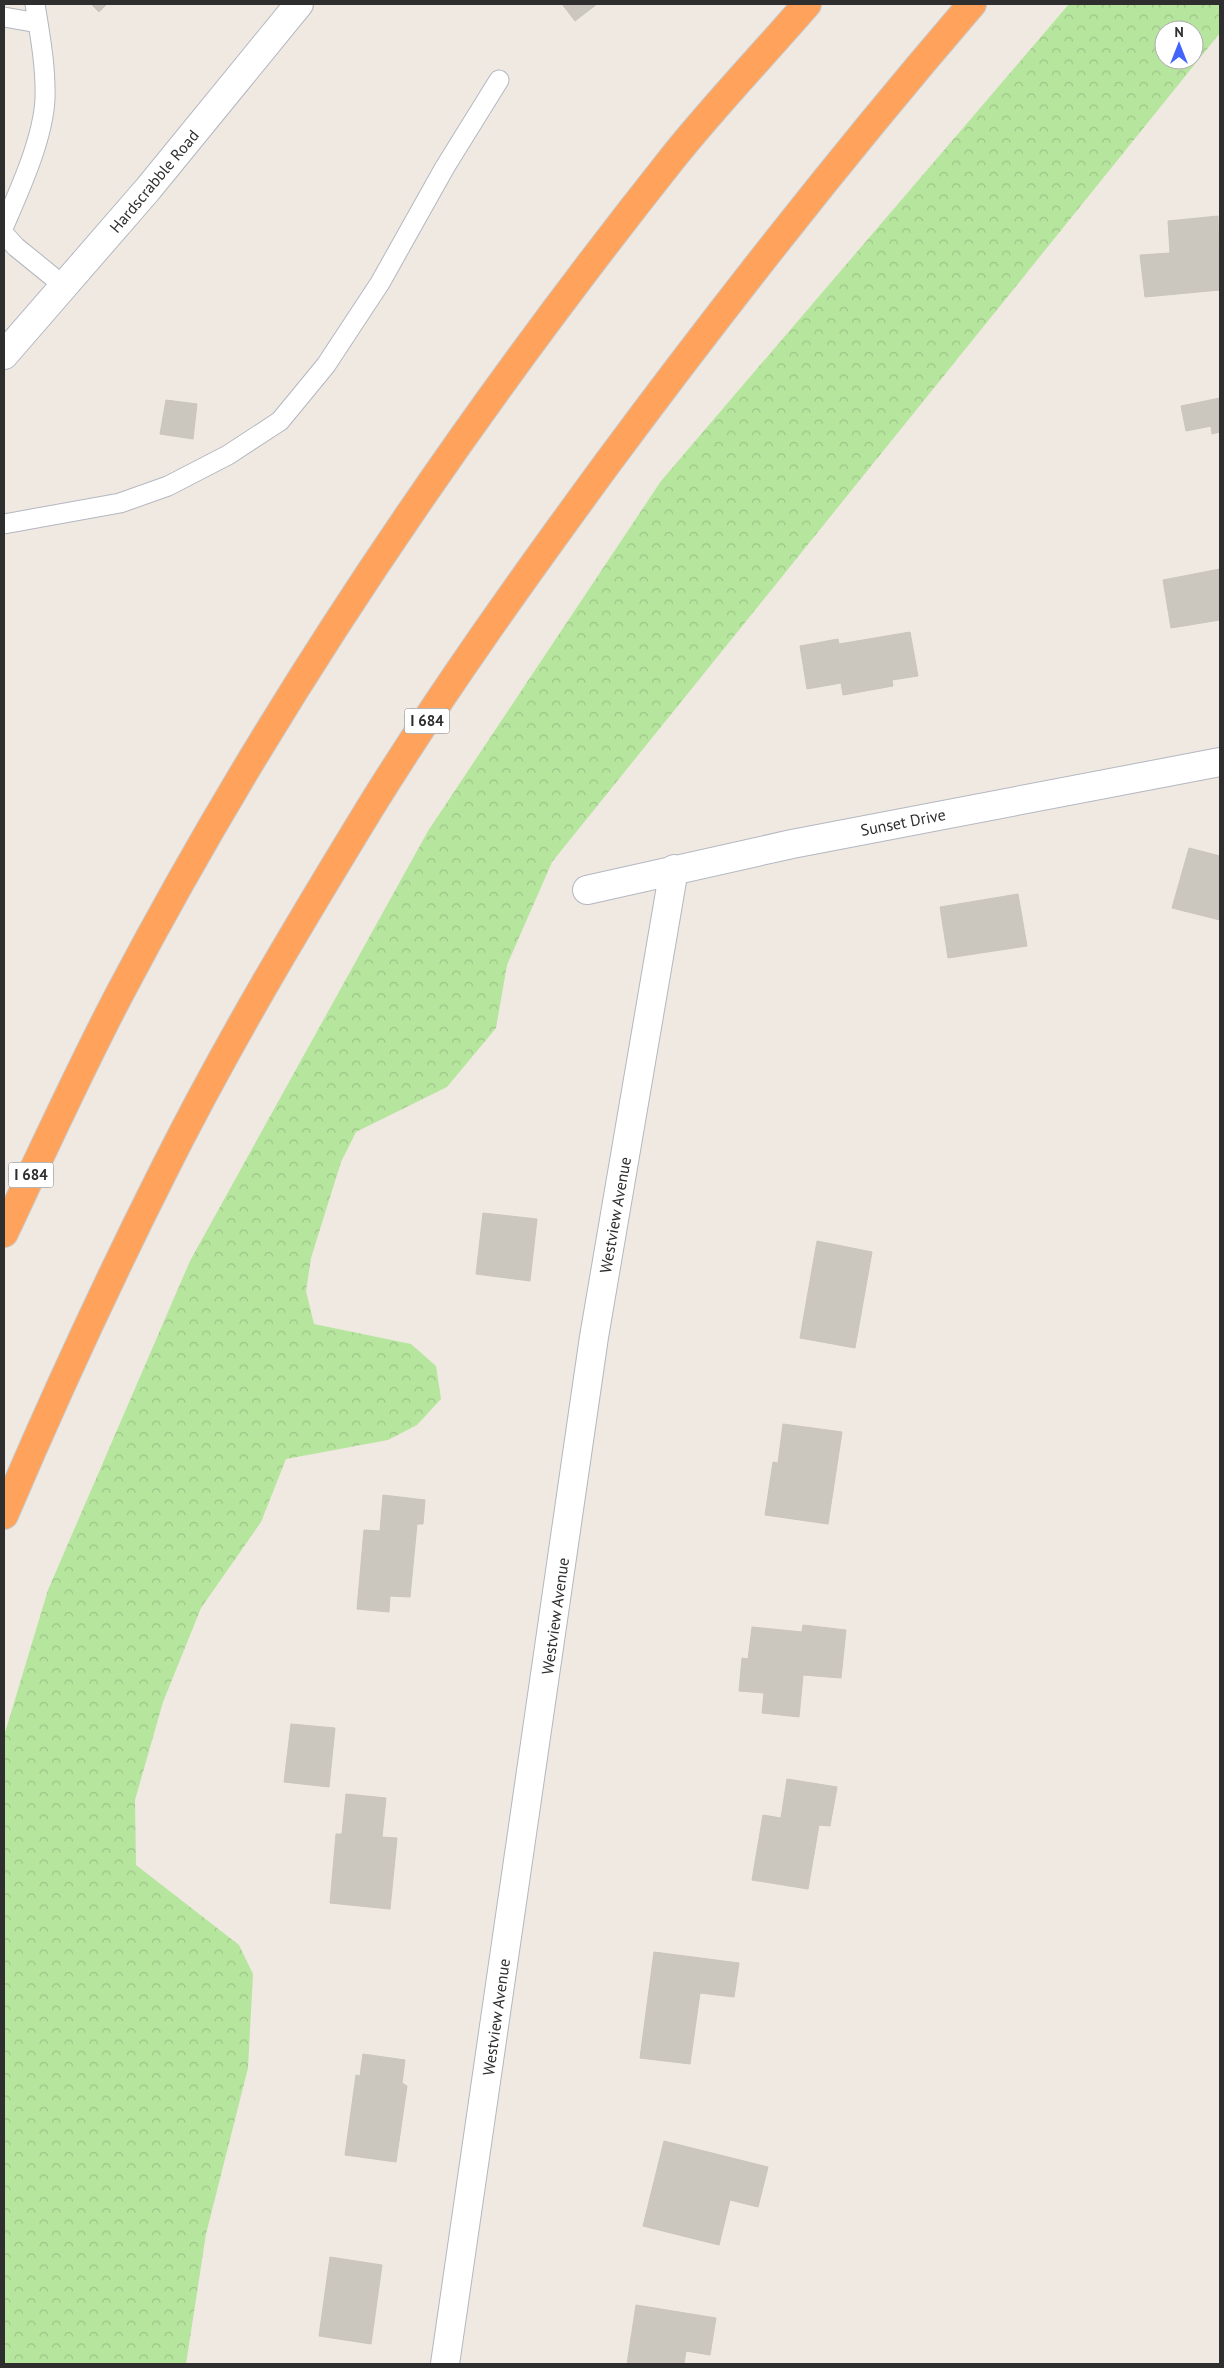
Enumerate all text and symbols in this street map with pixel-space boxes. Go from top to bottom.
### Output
north arrow [1154,20,1204,70]
text: N [1174,23,1184,41]
street label: Hardscrabble Road [105,125,203,237]
road number: I 684 [404,708,450,734]
street label: Sunset Drive [859,804,947,840]
street label: Westview Avenue [595,1155,635,1275]
road number: I 684 [8,1162,54,1188]
street label: Westview Avenue [537,1556,573,1676]
street label: Westview Avenue [478,1957,514,2077]

